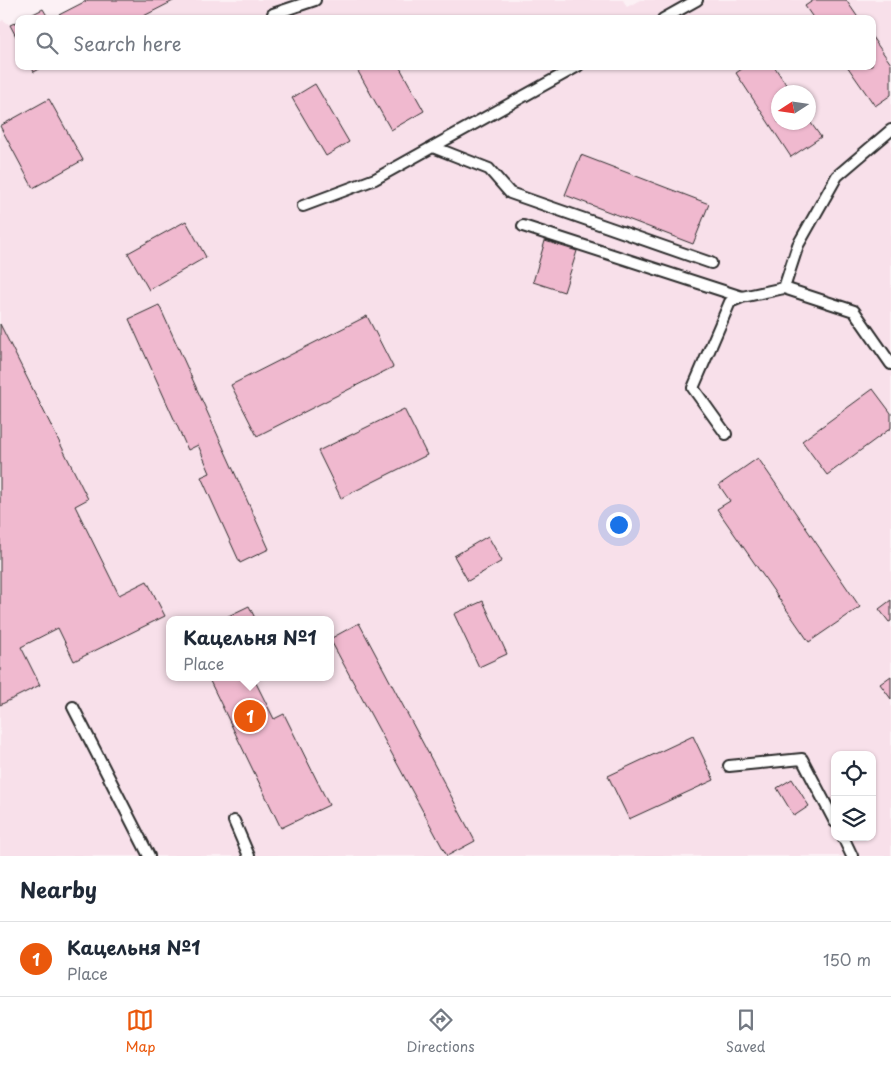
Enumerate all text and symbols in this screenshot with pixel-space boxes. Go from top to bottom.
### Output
search box [15,15,876,70]
icon: search [33,29,61,57]
text: Search here [73,29,182,57]
north arrow [771,85,816,130]
your location [606,512,632,538]
popup [166,616,334,681]
text: Кацельня №1 [183,623,317,651]
text: Place [183,651,224,675]
pin: 1 [234,697,266,735]
map controls [831,751,876,841]
button: locate [831,751,876,796]
button: layers [831,796,876,841]
text: Nearby [20,873,97,905]
text: Кацельня №1 [67,933,200,961]
text: 1 [32,947,40,971]
text: 150 m [823,947,871,971]
text: Place [67,961,108,985]
tab: Map [126,1006,155,1057]
tab: Directions [407,1006,475,1057]
tab: Saved [726,1006,765,1057]

